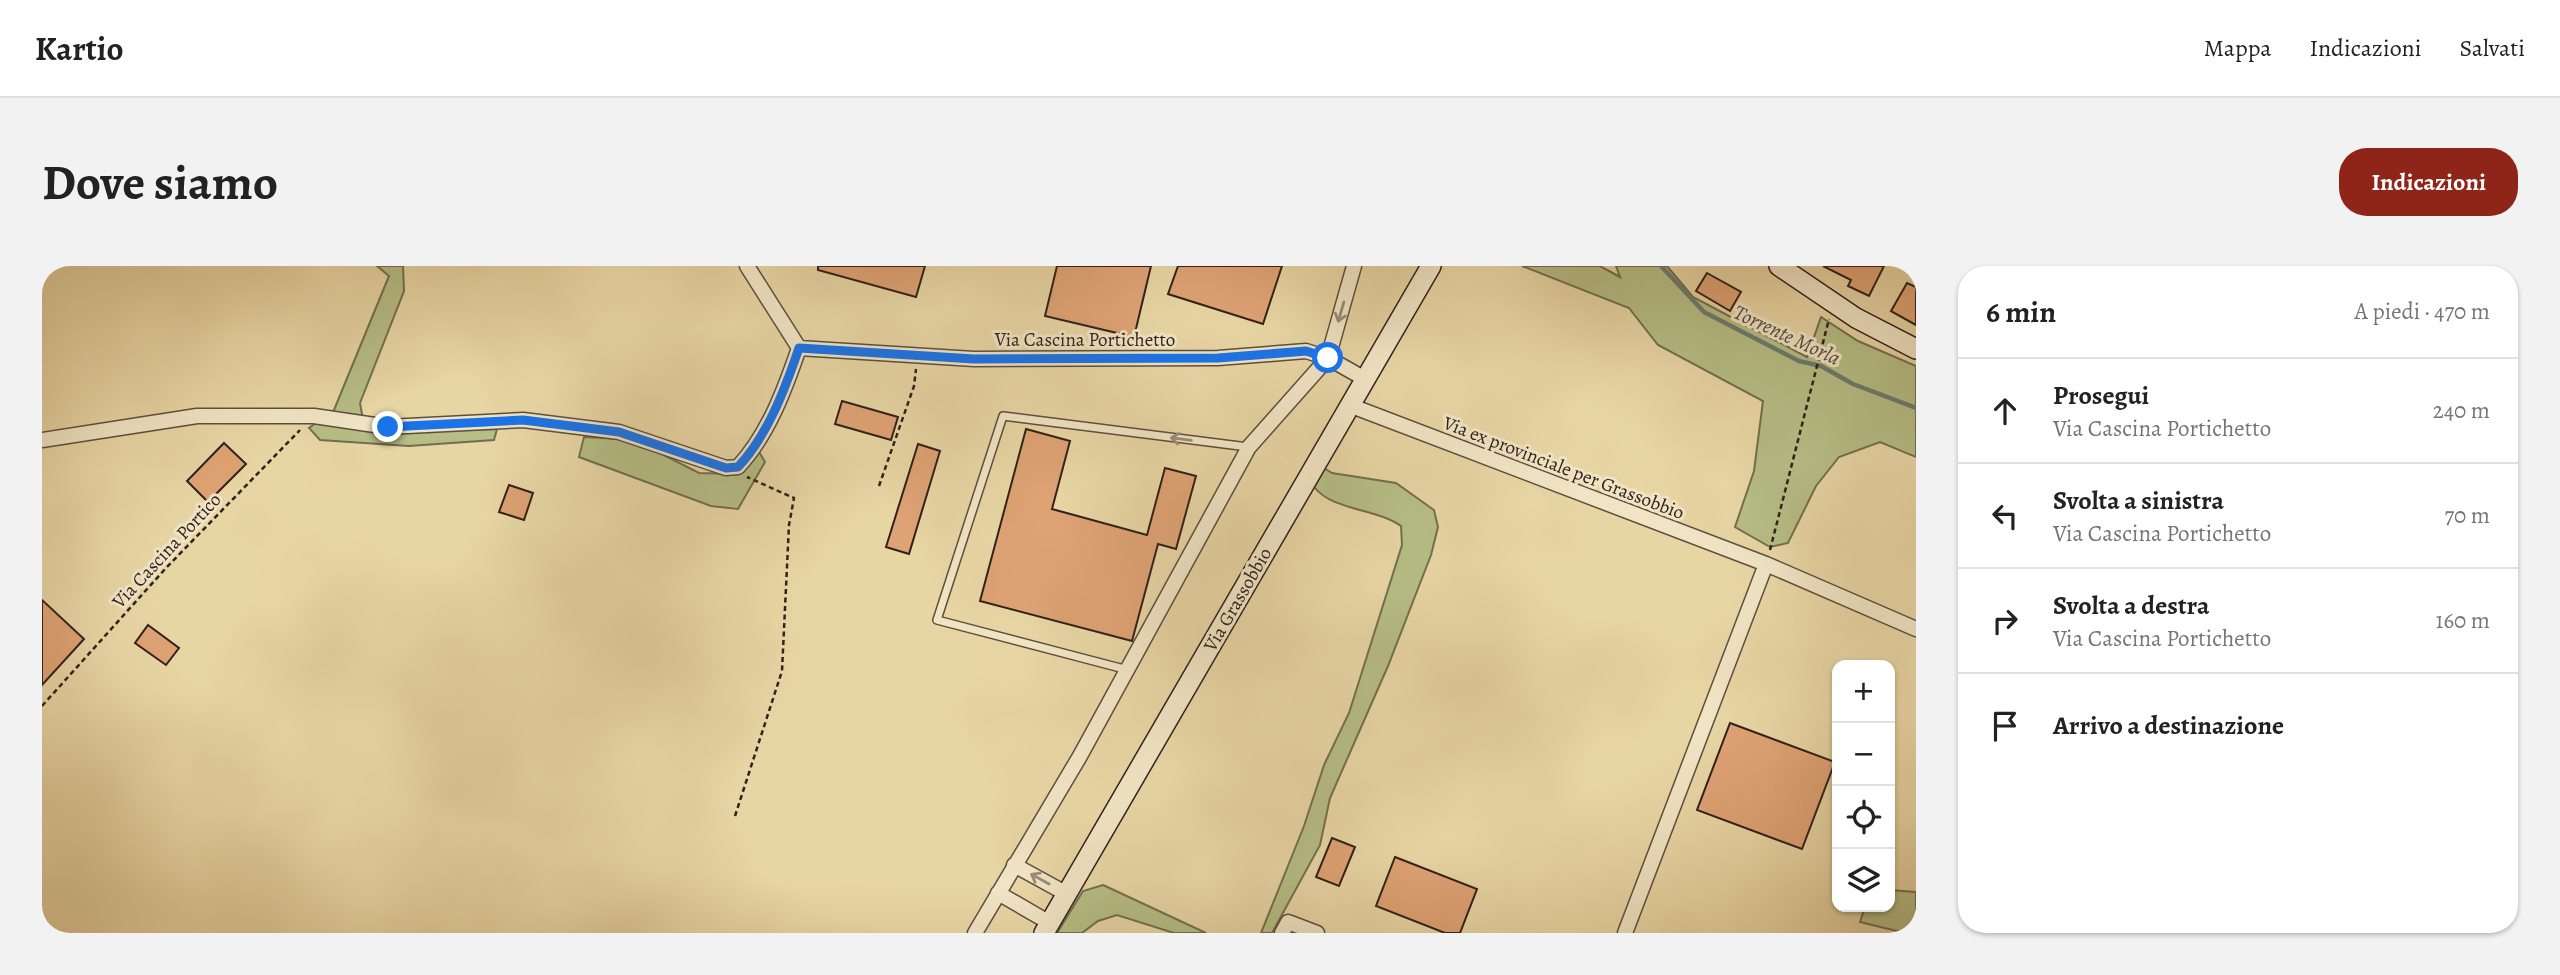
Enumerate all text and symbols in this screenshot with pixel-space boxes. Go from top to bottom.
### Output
text: Kartio [35,26,123,71]
text: Mappa [2204,32,2272,64]
text: Indicazioni [2310,32,2422,64]
text: Salvati [2460,32,2525,64]
button: Indicazioni [2339,148,2518,216]
text: Dove siamo [42,149,278,216]
text: 6 min [1986,292,2056,332]
text: A piedi · 470 m [2355,296,2490,327]
water label: Torrente Morla [1729,298,1845,372]
one-way arrow [1334,301,1347,323]
street label: Via Cascina Portichetto [994,327,1175,353]
route start [1312,342,1343,373]
text: Prosegui [2053,378,2149,413]
icon: ahead [1986,392,2024,430]
text: 240 m [2433,395,2490,426]
street label: Via ex provinciale per Grassobbio [1439,410,1688,526]
route end [372,411,403,442]
text: Via Cascina Portichetto [2053,413,2271,444]
one-way arrow [1170,432,1193,445]
text: Svolta a sinistra [2053,483,2224,518]
street label: Via Cascina Portico [106,487,227,615]
icon: left [1986,497,2024,535]
text: 70 m [2444,500,2490,531]
text: Via Cascina Portichetto [2053,518,2271,549]
street label: Via Grassobbio [1197,543,1278,657]
text: Svolta a destra [2053,588,2210,623]
icon: right [1986,602,2024,640]
text: 160 m [2436,605,2490,636]
text: Via Cascina Portichetto [2053,623,2271,654]
map controls [1832,660,1895,912]
button: + [1832,660,1895,723]
icon: arrive [1986,707,2024,745]
text: Arrivo a destinazione [2053,708,2284,743]
button: − [1832,723,1895,786]
button: locate [1832,786,1895,849]
button: layers [1832,849,1895,912]
one-way arrow [1031,872,1051,886]

